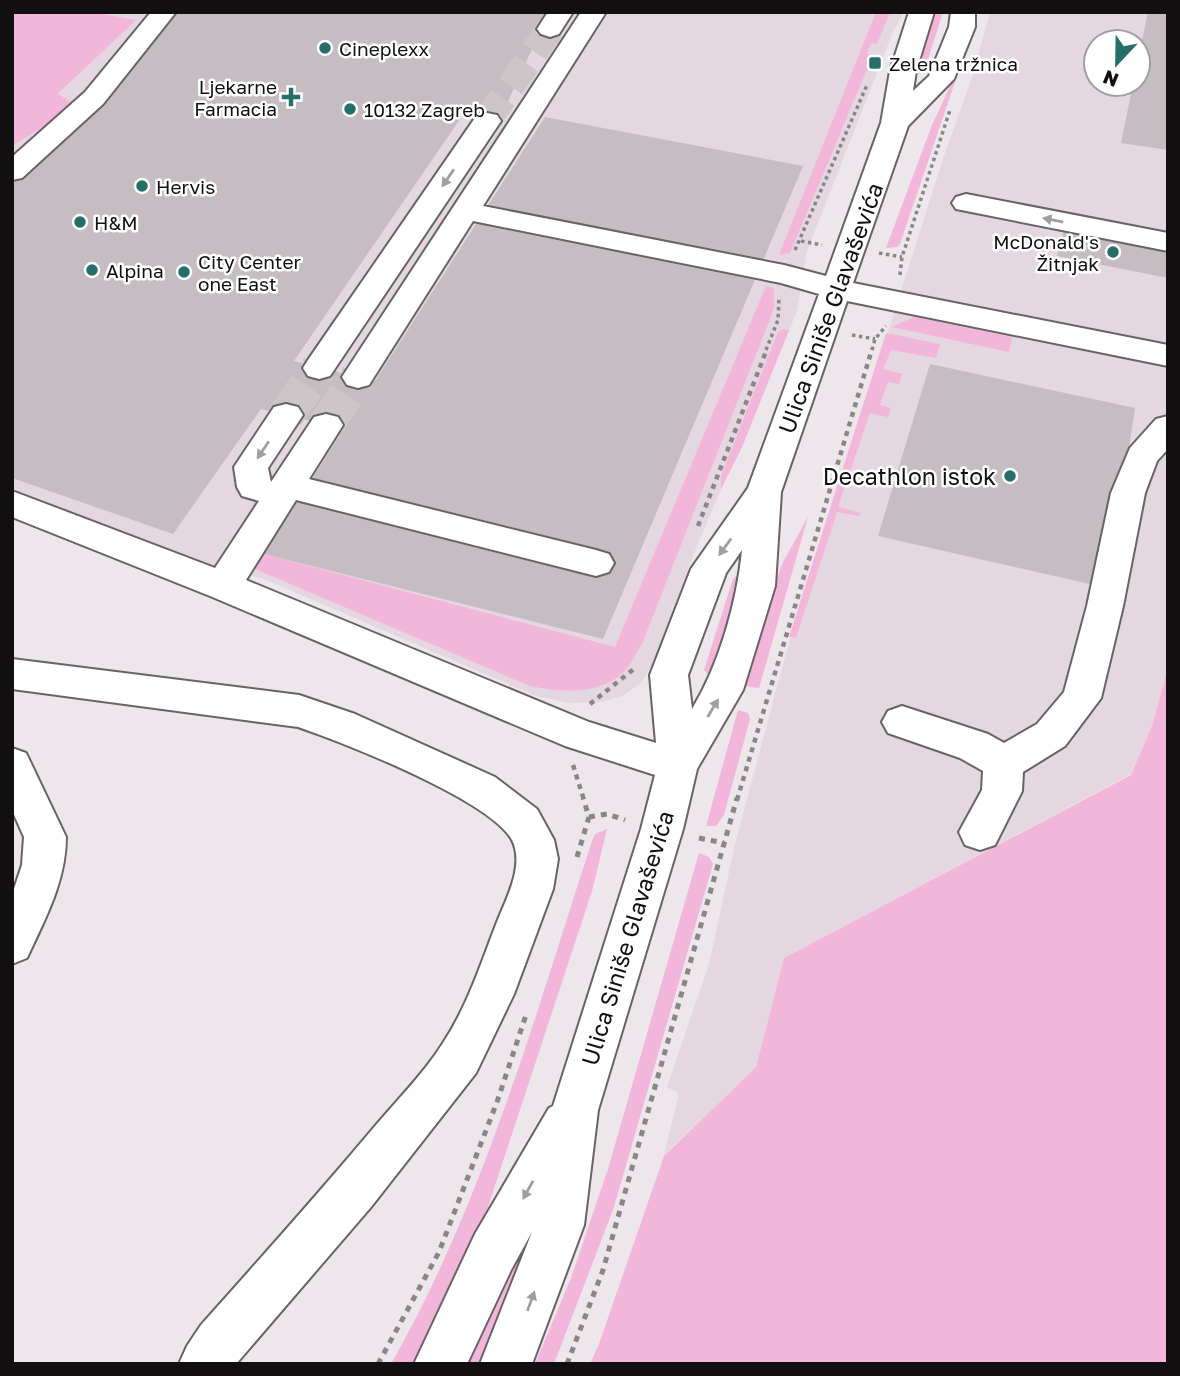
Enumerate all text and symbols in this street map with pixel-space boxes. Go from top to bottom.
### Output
north arrow [1082,28,1152,98]
place label: Cineplexx [339,37,429,60]
marker: Cineplexx [317,40,333,56]
place label: Zelena tržnica [889,52,1018,75]
marker: Zelena tržnica [867,55,883,71]
text: N [1099,66,1121,93]
place label: Ljekarne Farmacia [194,75,277,120]
marker: Ljekarne Farmacia [283,89,299,105]
place label: 10132 Zagreb [364,98,485,121]
marker: 10132 Zagreb [342,101,358,117]
one-way arrow [442,168,455,188]
place label: Hervis [156,175,215,198]
marker: Hervis [134,178,150,194]
street label: Ulica Siniše Glavaševića [772,179,888,437]
place label: H&M [94,211,138,234]
marker: H&M [72,214,88,230]
one-way arrow [1042,214,1064,225]
place label: McDonald's Žitnjak [993,230,1099,275]
marker: McDonald's Žitnjak [1105,244,1121,260]
place label: City Center one East [198,250,301,295]
place label: Alpina [106,259,164,282]
marker: Alpina [84,262,100,278]
marker: City Center one East [176,264,192,280]
one-way arrow [257,440,270,459]
place label: Decathlon istok [823,462,996,490]
marker: Decathlon istok [1002,468,1018,484]
one-way arrow [718,538,732,556]
one-way arrow [707,698,720,717]
street label: Ulica Siniše Glavaševića [575,807,679,1069]
one-way arrow [522,1181,534,1200]
one-way arrow [526,1290,537,1311]

